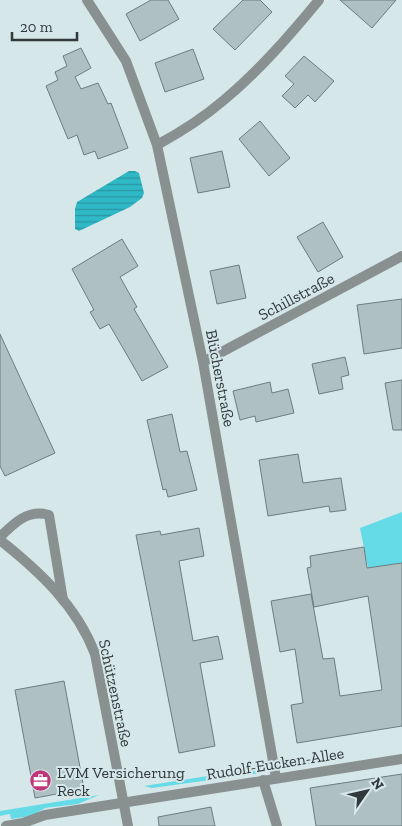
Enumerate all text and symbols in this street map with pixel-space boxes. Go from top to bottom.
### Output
scale bar [12,10,78,42]
text: 20 m [20,18,53,36]
street label: Schillstraße [255,269,337,324]
street label: Blücherstraße [202,328,239,428]
street label: Schützenstraße [95,638,136,749]
street label: Rudolf-Eucken-Allee [205,743,345,784]
place label: LVM Versicherung Reck [57,763,185,800]
north arrow [342,766,392,816]
office icon: LVM Versicherung Reck [29,769,53,793]
text: N [367,775,388,793]

